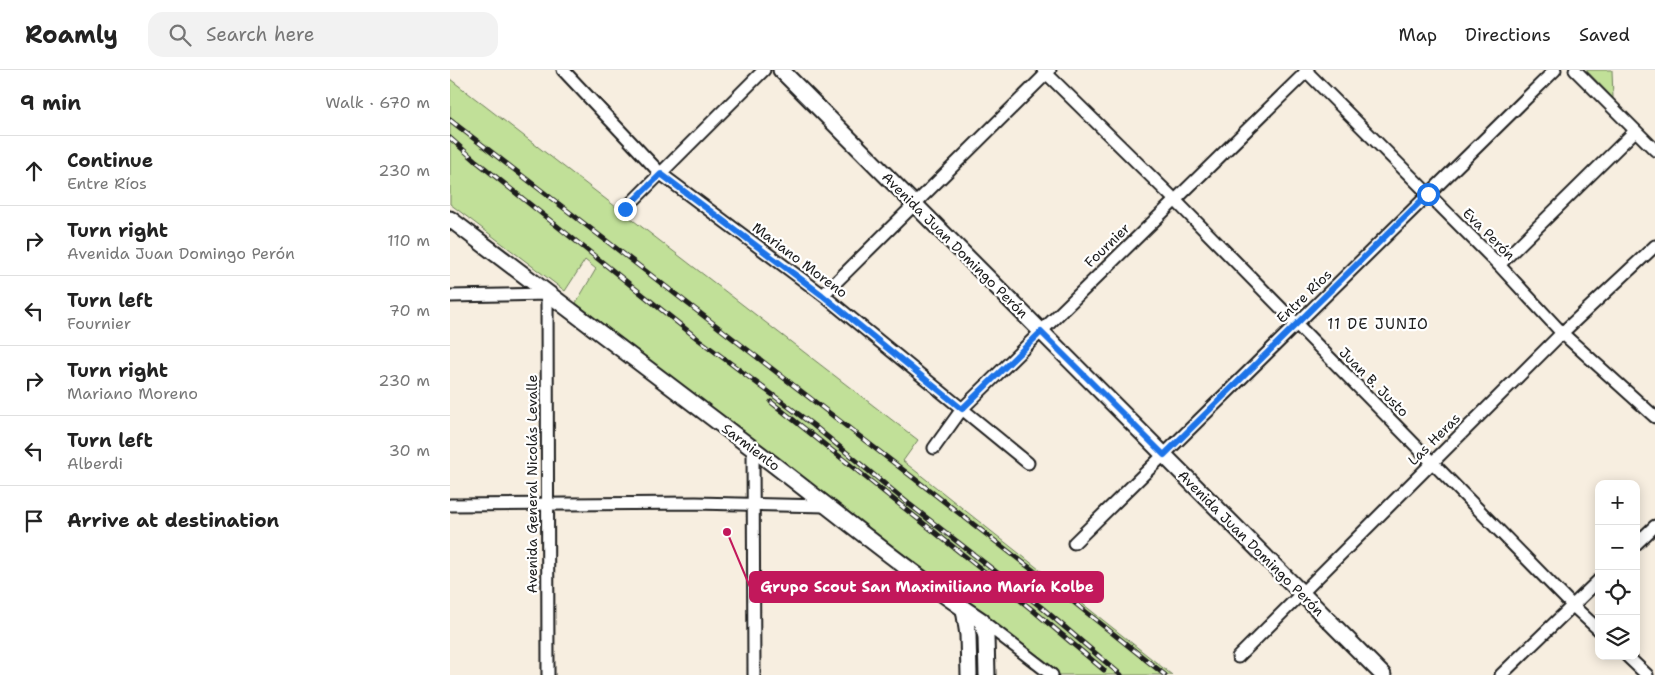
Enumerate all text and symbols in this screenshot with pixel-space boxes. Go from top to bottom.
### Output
search box [148,12,498,57]
text: Roamly [25,19,118,51]
icon: search [166,21,194,49]
text: Search here [206,22,315,47]
text: Map [1399,23,1437,47]
text: Directions [1465,23,1551,47]
text: Saved [1579,23,1630,47]
text: 9 min [20,89,81,117]
text: Walk · 670 m [325,92,430,113]
text: Continue [67,148,153,173]
icon: ahead [20,157,48,185]
text: 230 m [378,160,430,181]
street label: Avenida Juan Domingo Perón [878,168,1032,322]
text: Entre Ríos [67,173,147,194]
route start [1417,183,1440,206]
route end [614,198,637,221]
street label: Eva Perón [1459,204,1519,264]
text: Turn right [67,218,168,243]
street label: Mariano Moreno [749,218,851,302]
street label: Fournier [1080,219,1134,271]
icon: right [20,227,48,255]
text: 110 m [387,230,430,251]
text: Avenida Juan Domingo Perón [67,243,295,264]
street label: Entre Ríos [1273,265,1335,327]
text: Turn left [67,288,153,313]
icon: left [20,297,48,325]
text: 70 m [389,300,430,321]
text: Fournier [67,313,131,334]
district label: 11 DE JUNIO [1327,314,1429,334]
street label: Juan B. Justo [1335,343,1413,421]
text: Turn right [67,358,168,383]
icon: right [20,367,48,395]
text: 230 m [378,370,430,391]
street label: Avenida General Nicolás Levalle [523,375,541,593]
text: Mariano Moreno [67,383,198,404]
street label: Las Heras [1404,409,1464,469]
street label: Sarmiento [718,419,784,475]
text: Turn left [67,428,153,453]
icon: left [20,437,48,465]
text: 30 m [389,440,430,461]
text: Alberdi [67,453,123,474]
street label: Avenida Juan Domingo Perón [1174,466,1328,620]
map controls [1595,480,1640,660]
button: + [1595,480,1640,525]
icon: arrive [20,507,48,535]
text: Arrive at destination [67,508,279,533]
button: − [1595,525,1640,570]
button: locate [1595,570,1640,615]
callout: Grupo Scout San Maximiliano María Kolbe [750,572,1103,602]
text: Grupo Scout San Maximiliano María Kolbe [760,577,1094,597]
button: layers [1595,615,1640,660]

